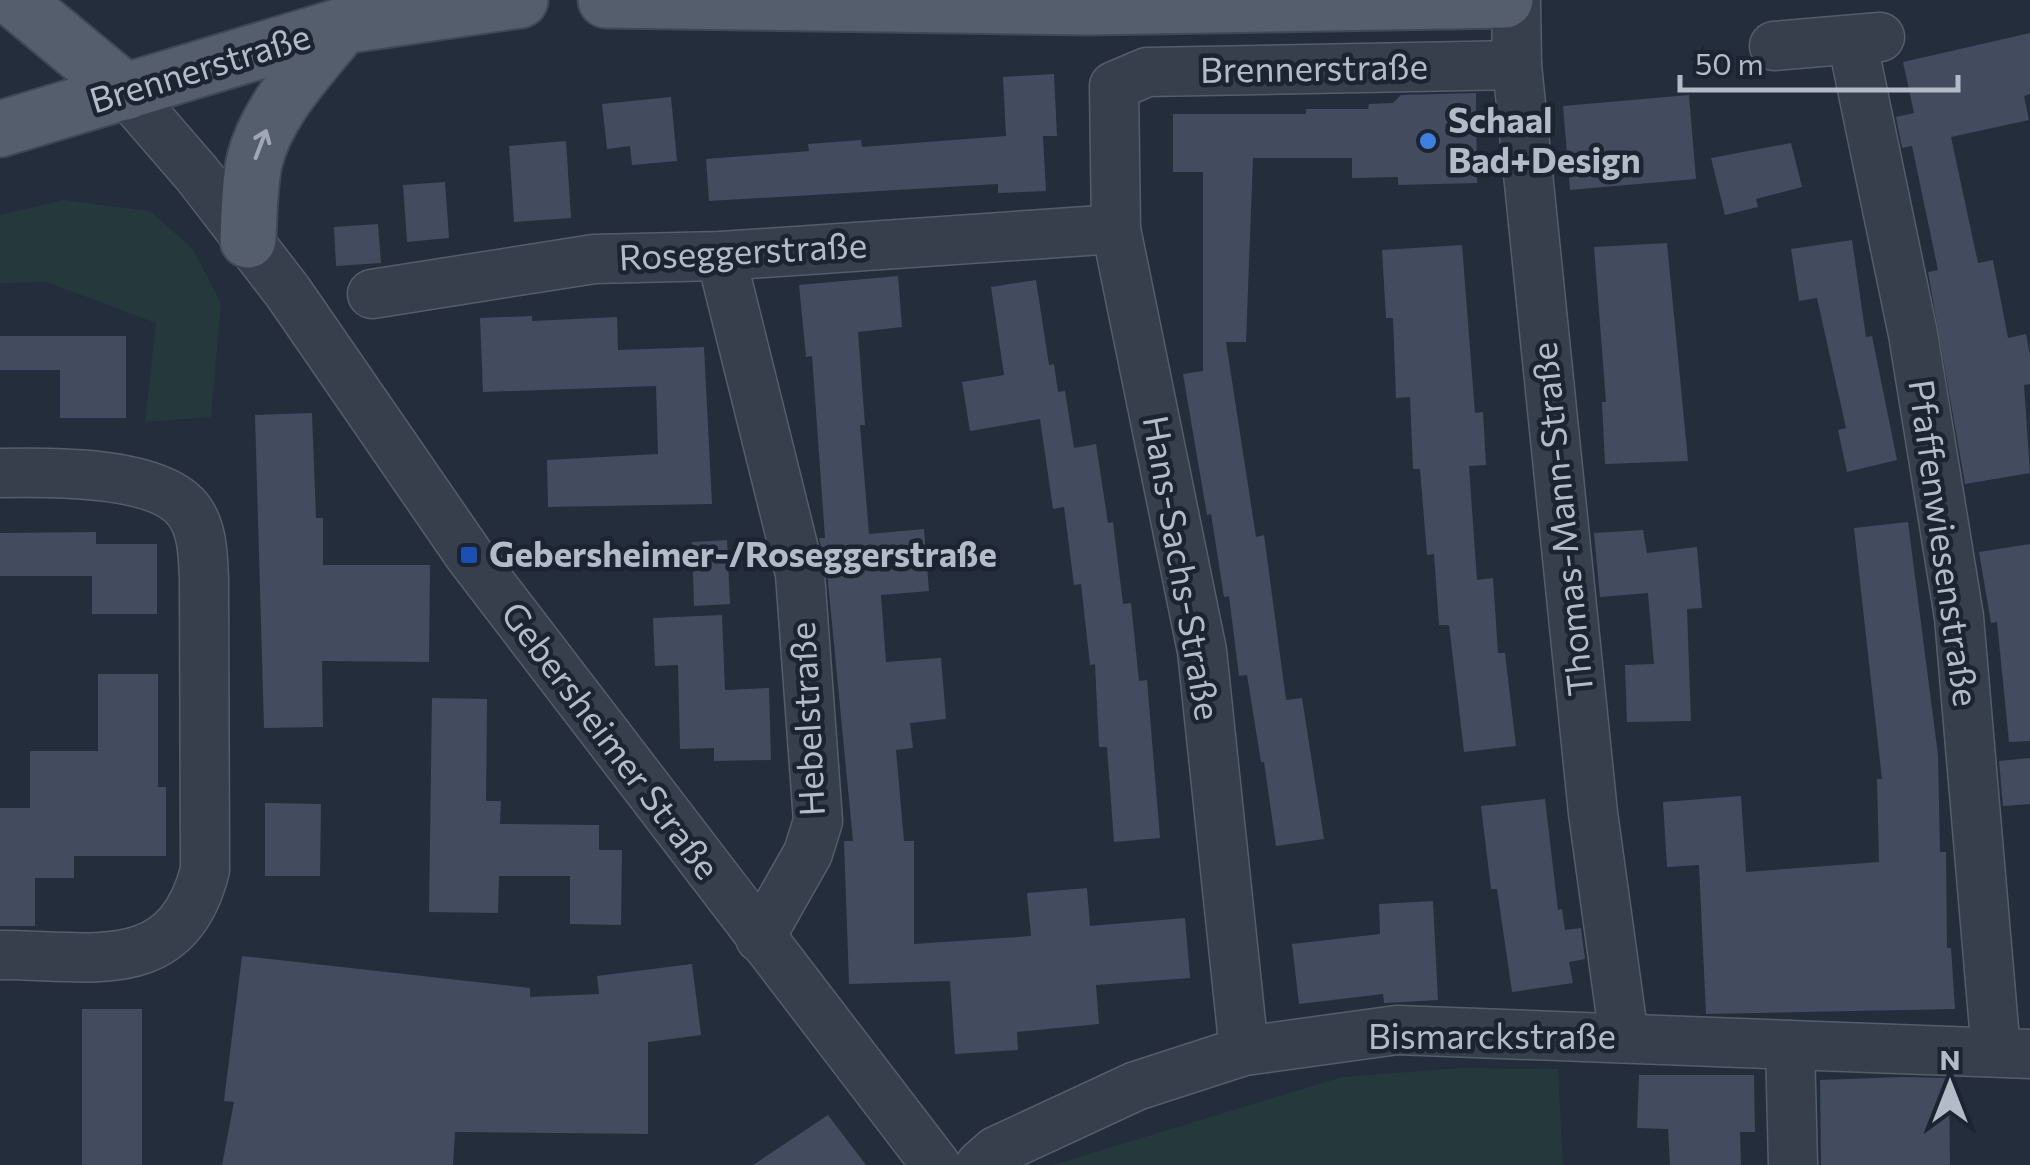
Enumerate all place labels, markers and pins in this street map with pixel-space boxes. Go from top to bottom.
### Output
place label: Schaal Bad+Design [1448,97,1641,180]
marker: Schaal Bad+Design [1417,130,1439,152]
place label: Gebersheimer-/Roseggerstraße [489,531,997,574]
marker: Gebersheimer-/Roseggerstraße [458,544,480,566]

